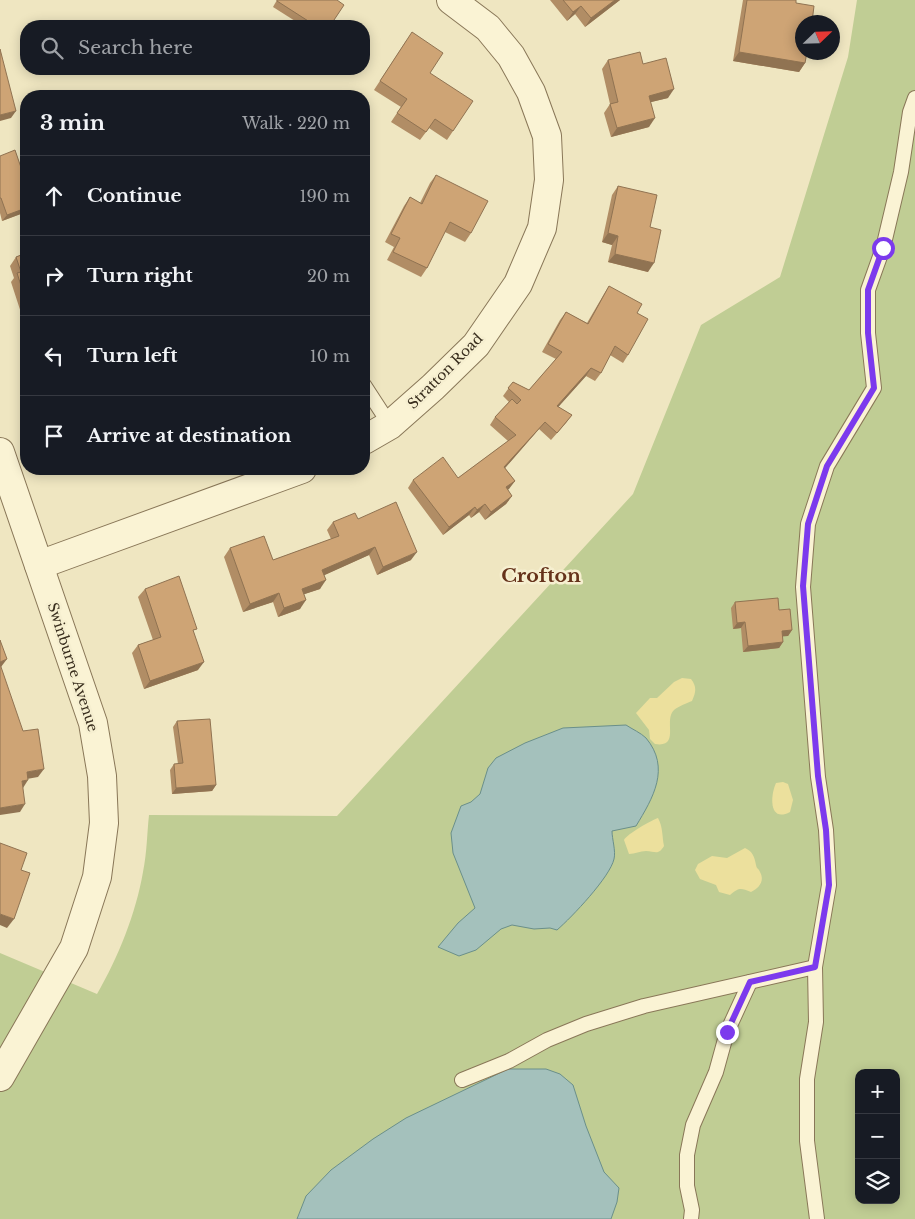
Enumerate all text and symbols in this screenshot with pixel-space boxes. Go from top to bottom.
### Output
north arrow [795,15,840,60]
search box [20,20,370,75]
icon: search [38,34,66,62]
text: Search here [78,36,193,59]
text: 3 min [40,110,105,136]
text: Walk · 220 m [242,113,350,133]
icon: ahead [40,182,68,210]
text: Continue [87,184,182,207]
text: 190 m [299,186,350,206]
route start [872,237,895,260]
icon: right [40,262,68,290]
text: Turn right [87,264,193,287]
text: 20 m [307,266,350,286]
street label: Stratton Road [404,329,487,412]
icon: left [40,342,68,370]
text: Turn left [87,344,178,367]
text: 10 m [310,346,350,366]
icon: arrive [40,422,68,450]
text: Arrive at destination [87,424,291,447]
district label: Crofton [501,564,581,587]
street label: Swinburne Avenue [44,600,102,734]
route end [716,1021,739,1044]
map controls [855,1069,900,1204]
button: + [855,1069,900,1114]
button: − [855,1114,900,1159]
button: layers [855,1159,900,1204]

